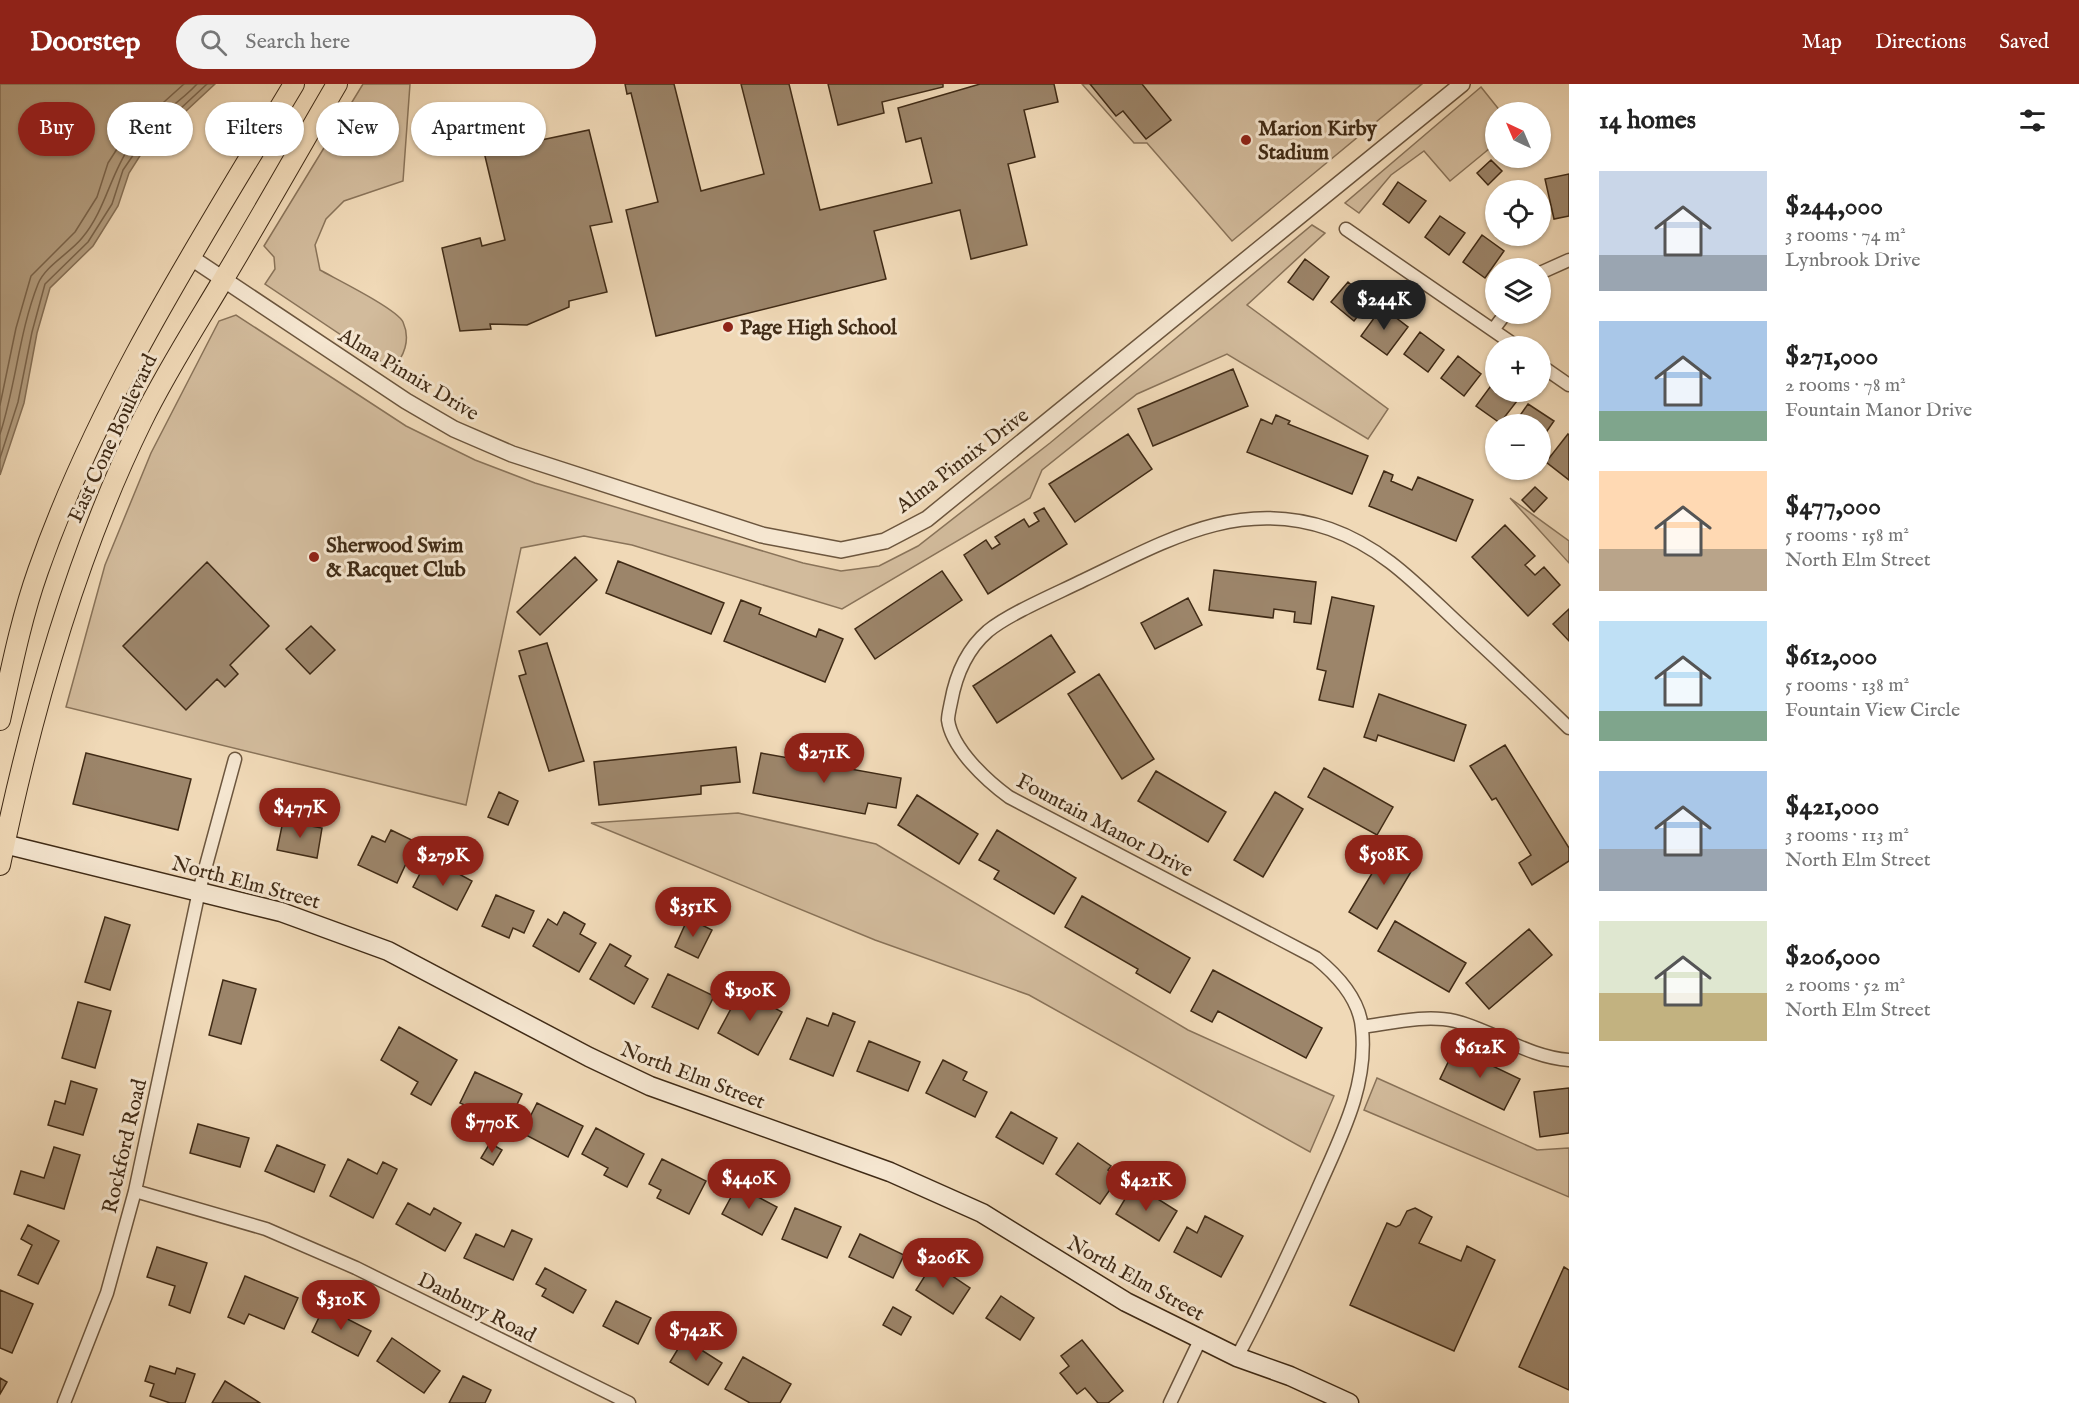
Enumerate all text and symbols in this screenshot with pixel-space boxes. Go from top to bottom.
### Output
search box [176,15,596,69]
text: Doorstep [30,25,140,60]
icon: search [197,26,230,59]
text: Search here [245,28,350,56]
text: Map [1802,29,1842,56]
text: Directions [1875,29,1966,56]
text: Saved [1999,29,2049,56]
chip: Buy [18,102,95,156]
chip: Rent [107,102,193,156]
chip: Filters [205,102,304,156]
chip: New [316,102,399,156]
chip: Apartment [411,102,546,156]
north arrow [1485,102,1551,168]
map controls [1485,102,1551,480]
text: 14 homes [1599,104,1696,137]
icon: filters [2016,104,2049,137]
place label: Marion Kirby Stadium [1258,116,1378,167]
marker: Marion Kirby Stadium [1239,133,1253,147]
button: locate [1485,180,1551,246]
text: $244,000 [1785,190,1883,223]
icon: home [1647,195,1719,267]
text: 3 rooms · 74 m² [1785,223,1906,248]
text: Lynbrook Drive [1785,248,1920,273]
button: layers [1485,258,1551,324]
pin: $244K [1342,280,1426,331]
text: $244K [1357,287,1411,312]
place label: Page High School [740,315,898,342]
marker: Page High School [721,320,735,334]
street label: Alma Pinnix Drive [332,322,484,428]
button: + [1485,336,1551,402]
text: $271,000 [1785,340,1878,373]
icon: home [1647,345,1719,417]
street label: East Cone Boulevard [62,349,165,527]
text: 2 rooms · 78 m² [1785,373,1906,398]
text: Fountain Manor Drive [1785,398,1972,423]
street label: Alma Pinnix Drive [890,402,1035,521]
button: − [1485,414,1551,480]
text: $477,000 [1785,490,1881,523]
icon: home [1647,495,1719,567]
text: 5 rooms · 158 m² [1785,523,1909,548]
place label: Sherwood Swim & Racquet Club [326,533,466,584]
text: North Elm Street [1785,548,1931,573]
marker: Sherwood Swim & Racquet Club [307,550,321,564]
text: $612,000 [1785,640,1877,673]
icon: home [1647,645,1719,717]
text: 5 rooms · 138 m² [1785,673,1909,698]
text: Fountain View Circle [1785,698,1960,723]
pin: $271K [782,733,866,784]
text: $271K [798,740,850,765]
street label: Fountain Manor Drive [1011,768,1198,885]
pin: $477K [258,788,342,839]
text: $421,000 [1785,790,1879,823]
text: $477K [273,795,327,820]
icon: home [1647,795,1719,867]
text: 3 rooms · 113 m² [1785,823,1909,848]
pin: $508K [1342,835,1426,886]
pin: $279K [401,836,485,887]
text: $508K [1359,842,1409,867]
text: $279K [417,843,469,868]
text: North Elm Street [1785,848,1931,873]
street label: North Elm Street [168,851,323,916]
pin: $351K [651,887,735,938]
text: $351K [669,894,717,919]
text: $206,000 [1785,940,1881,973]
icon: home [1647,945,1719,1017]
pin: $190K [708,971,792,1022]
text: 2 rooms · 52 m² [1785,973,1905,998]
text: $190K [724,978,776,1003]
text: North Elm Street [1785,998,1931,1023]
pin: $612K [1438,1028,1522,1079]
text: $612K [1455,1035,1505,1060]
street label: North Elm Street [616,1036,769,1116]
street label: Rockford Road [97,1076,154,1216]
pin: $770K [450,1103,534,1154]
text: $770K [465,1110,519,1135]
pin: $440K [707,1159,791,1210]
pin: $421K [1104,1161,1188,1212]
text: $440K [722,1166,776,1191]
text: $421K [1120,1168,1172,1193]
street label: North Elm Street [1062,1230,1209,1328]
pin: $206K [901,1238,985,1289]
text: $206K [916,1245,970,1270]
street label: Danbury Road [413,1267,541,1350]
pin: $310K [299,1280,383,1331]
text: $310K [316,1287,366,1312]
pin: $742K [654,1311,738,1362]
text: $742K [669,1318,723,1343]

